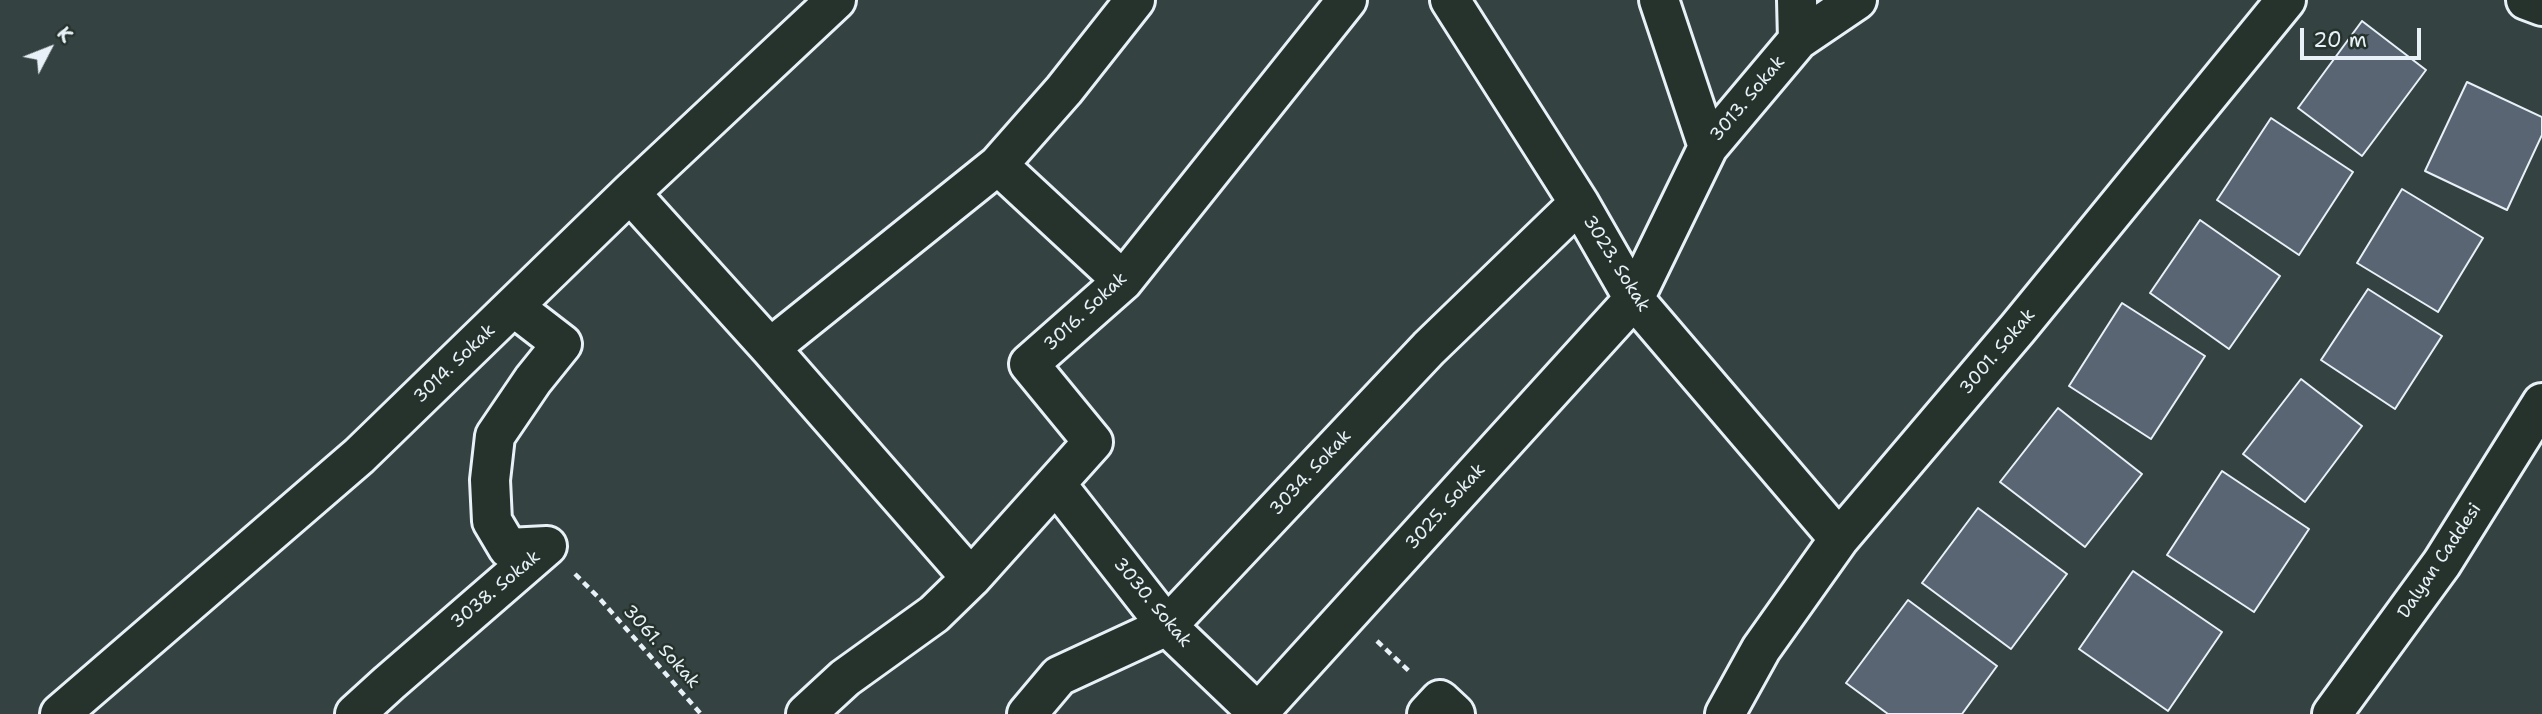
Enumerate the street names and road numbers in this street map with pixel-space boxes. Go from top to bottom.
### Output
street label: 3013. Sokak [1706,52,1790,146]
street label: 3023. Sokak [1578,212,1654,316]
street label: 3016. Sokak [1040,268,1132,356]
street label: 3001. Sokak [1956,305,2040,399]
street label: 3014. Sokak [410,320,500,408]
street label: 3034. Sokak [1266,426,1356,520]
street label: 3025. Sokak [1402,459,1490,555]
street label: Dalyan Caddesi [2394,499,2486,623]
street label: 3038. Sokak [447,546,545,634]
street label: 3030. Sokak [1108,554,1196,652]
street label: 3061. Sokak [618,601,704,693]

